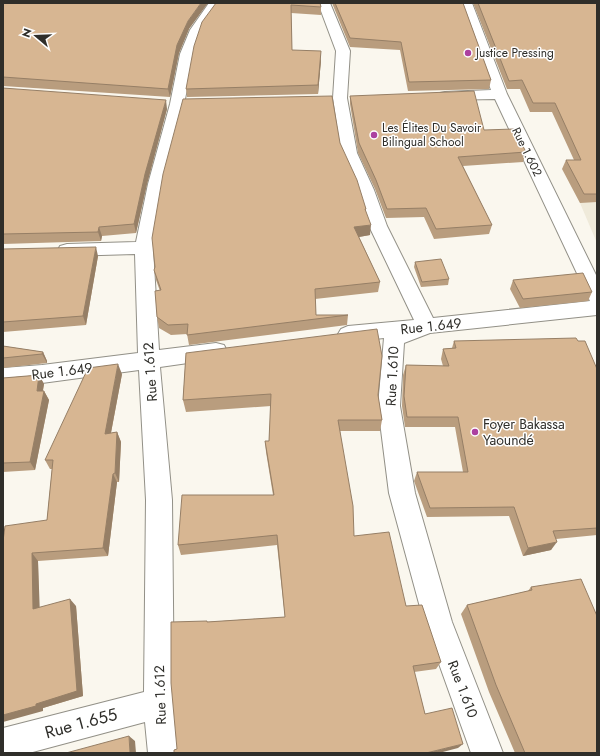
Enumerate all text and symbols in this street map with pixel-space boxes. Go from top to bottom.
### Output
north arrow [16,16,56,56]
text: N [18,26,36,39]
place label: Justice Pressing [474,44,554,62]
marker: Justice Pressing [463,48,473,58]
place label: Les Élites Du Savoir Bilingual School [382,119,482,151]
street label: Rue 1.602 [507,124,547,180]
marker: Les Élites Du Savoir Bilingual School [369,130,379,140]
street label: Rue 1.649 [399,313,463,339]
street label: Rue 1.612 [138,342,162,402]
street label: Rue 1.610 [380,346,404,406]
street label: Rue 1.649 [30,357,94,385]
place label: Foyer Bakassa Yaoundé [483,414,565,450]
marker: Foyer Bakassa Yaoundé [470,427,480,437]
street label: Rue 1.610 [443,657,483,721]
street label: Rue 1.612 [149,665,171,725]
street label: Rue 1.655 [42,702,120,744]

